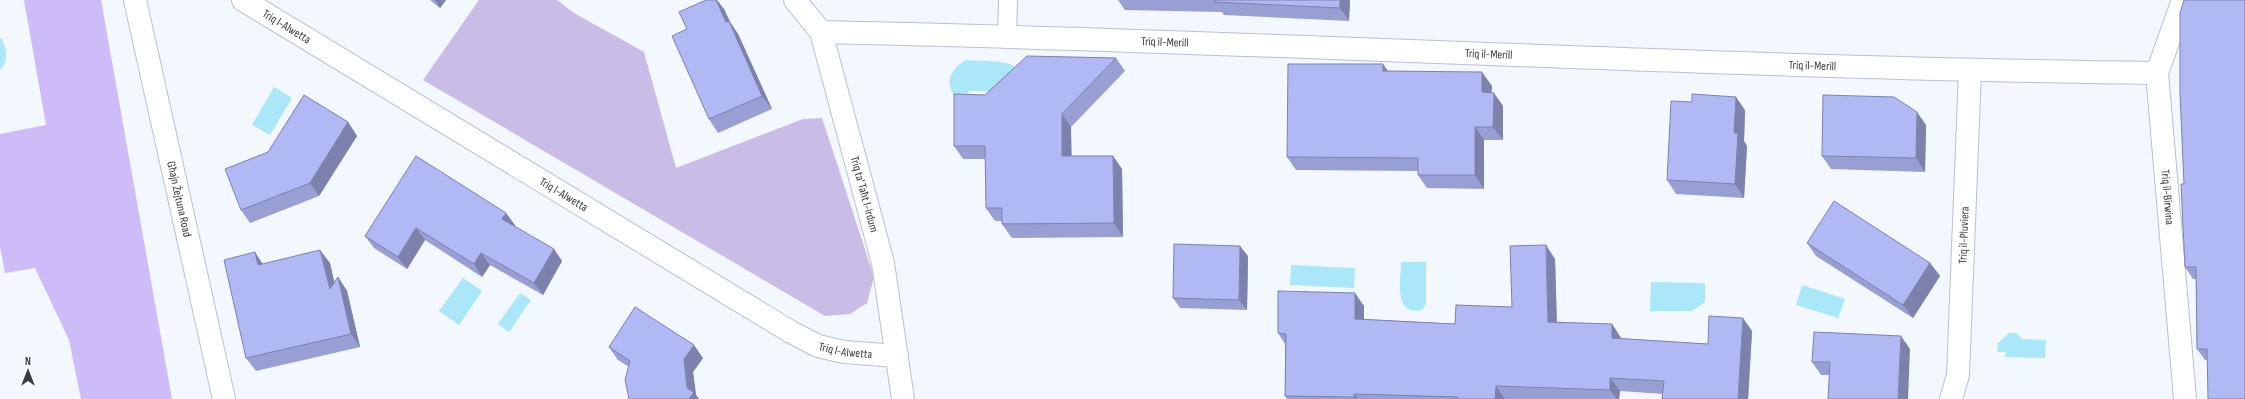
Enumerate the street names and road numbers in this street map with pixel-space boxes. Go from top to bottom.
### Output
street label: Triq l-Alwetta [260,6,314,47]
street label: Triq il-Merill [1141,34,1189,50]
street label: Triq il-Merill [1465,46,1513,62]
street label: Triq il-Merill [1788,57,1836,74]
street label: Triq ta' Taħt l-Irdum [847,154,882,234]
street label: Għajn Żejtuna Road [164,160,195,238]
street label: Triq il-Birwina [2158,169,2178,226]
street label: Triq l-Alwetta [537,174,591,215]
street label: Triq il-Pluviera [1955,206,1972,264]
street label: Triq l-Alwetta [817,339,873,362]

